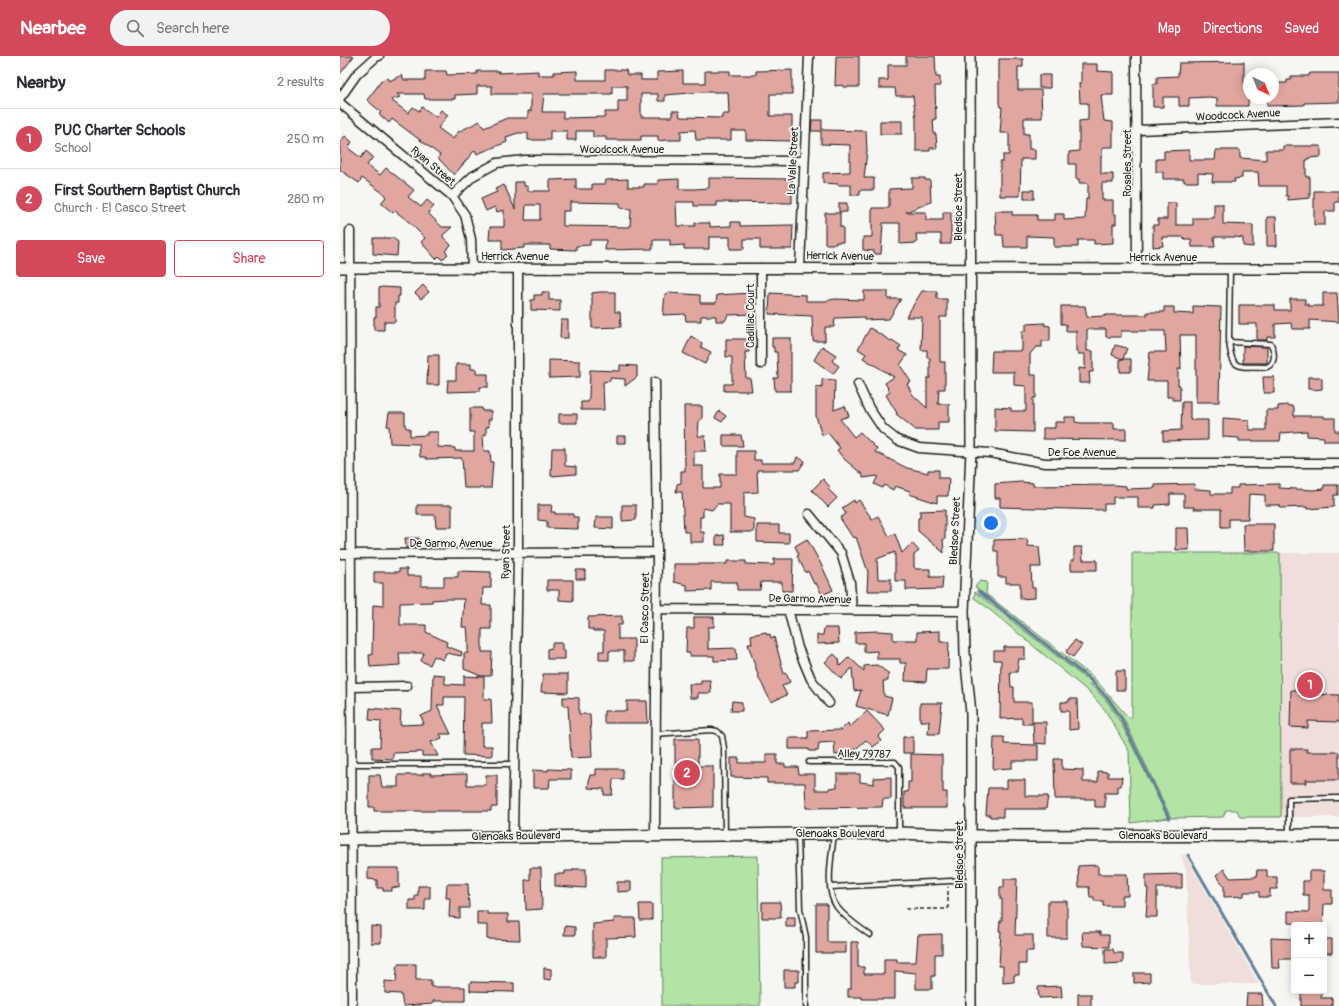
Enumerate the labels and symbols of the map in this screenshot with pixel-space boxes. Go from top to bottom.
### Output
north arrow [1243,68,1279,104]
street label: Woodcock Avenue [1195,106,1281,124]
street label: La Valle Street [785,126,801,195]
street label: Rosales Street [1121,129,1134,197]
street label: Woodcock Avenue [580,143,665,156]
street label: Ryan Street [408,144,458,189]
street label: Bledsoe Street [952,172,965,241]
street label: Herrick Avenue [806,249,875,263]
street label: Herrick Avenue [481,250,550,263]
street label: Herrick Avenue [1129,251,1198,264]
street label: Cadillac Court [744,283,757,348]
street label: De Foe Avenue [1048,446,1117,459]
street label: Bledsoe Street [947,496,963,565]
your location [981,513,1001,533]
street label: Ryan Street [499,524,513,579]
street label: De Garmo Avenue [410,537,493,550]
street label: El Casco Street [638,572,652,644]
street label: De Garmo Avenue [768,592,852,606]
pin: 1 [1297,670,1323,700]
street label: Alley 79787 [837,747,891,761]
pin: 2 [674,758,700,788]
street label: Bledsoe Street [953,820,966,889]
street label: Glenoaks Boulevard [795,827,885,840]
street label: Glenoaks Boulevard [471,829,561,843]
street label: Glenoaks Boulevard [1118,829,1208,842]

